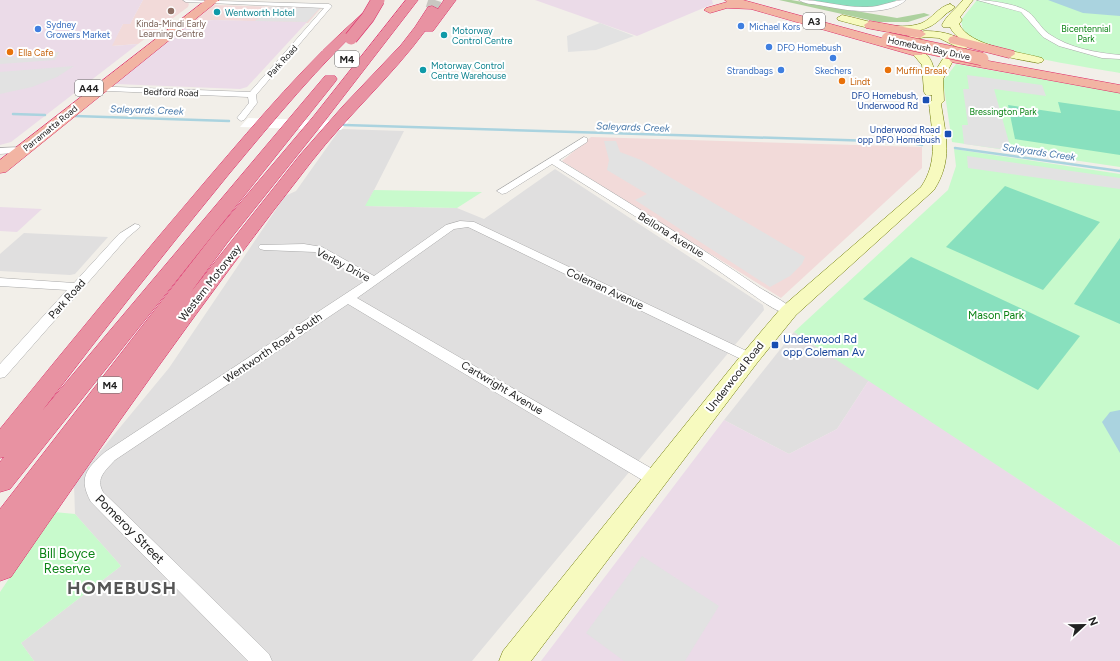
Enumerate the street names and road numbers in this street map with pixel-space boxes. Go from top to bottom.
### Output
road number: A3 [803,13,825,29]
street label: Homebush Bay Drive [887,34,971,62]
street label: Park Road [265,42,299,80]
road number: M4 [335,51,359,67]
road number: A44 [75,80,103,96]
street label: Bedford Road [143,86,199,98]
street label: Parramatta Road [21,103,79,153]
street label: Bellona Avenue [635,209,707,261]
street label: Western Motorway [176,242,244,324]
street label: Verley Drive [314,245,372,285]
street label: Coleman Avenue [564,265,646,313]
street label: Park Road [46,276,88,322]
street label: Wentworth Road South [221,310,325,386]
street label: Underwood Road [703,339,767,415]
street label: Cartwright Avenue [459,358,545,418]
road number: M4 [98,377,122,393]
street label: Pomeroy Street [92,491,168,567]

